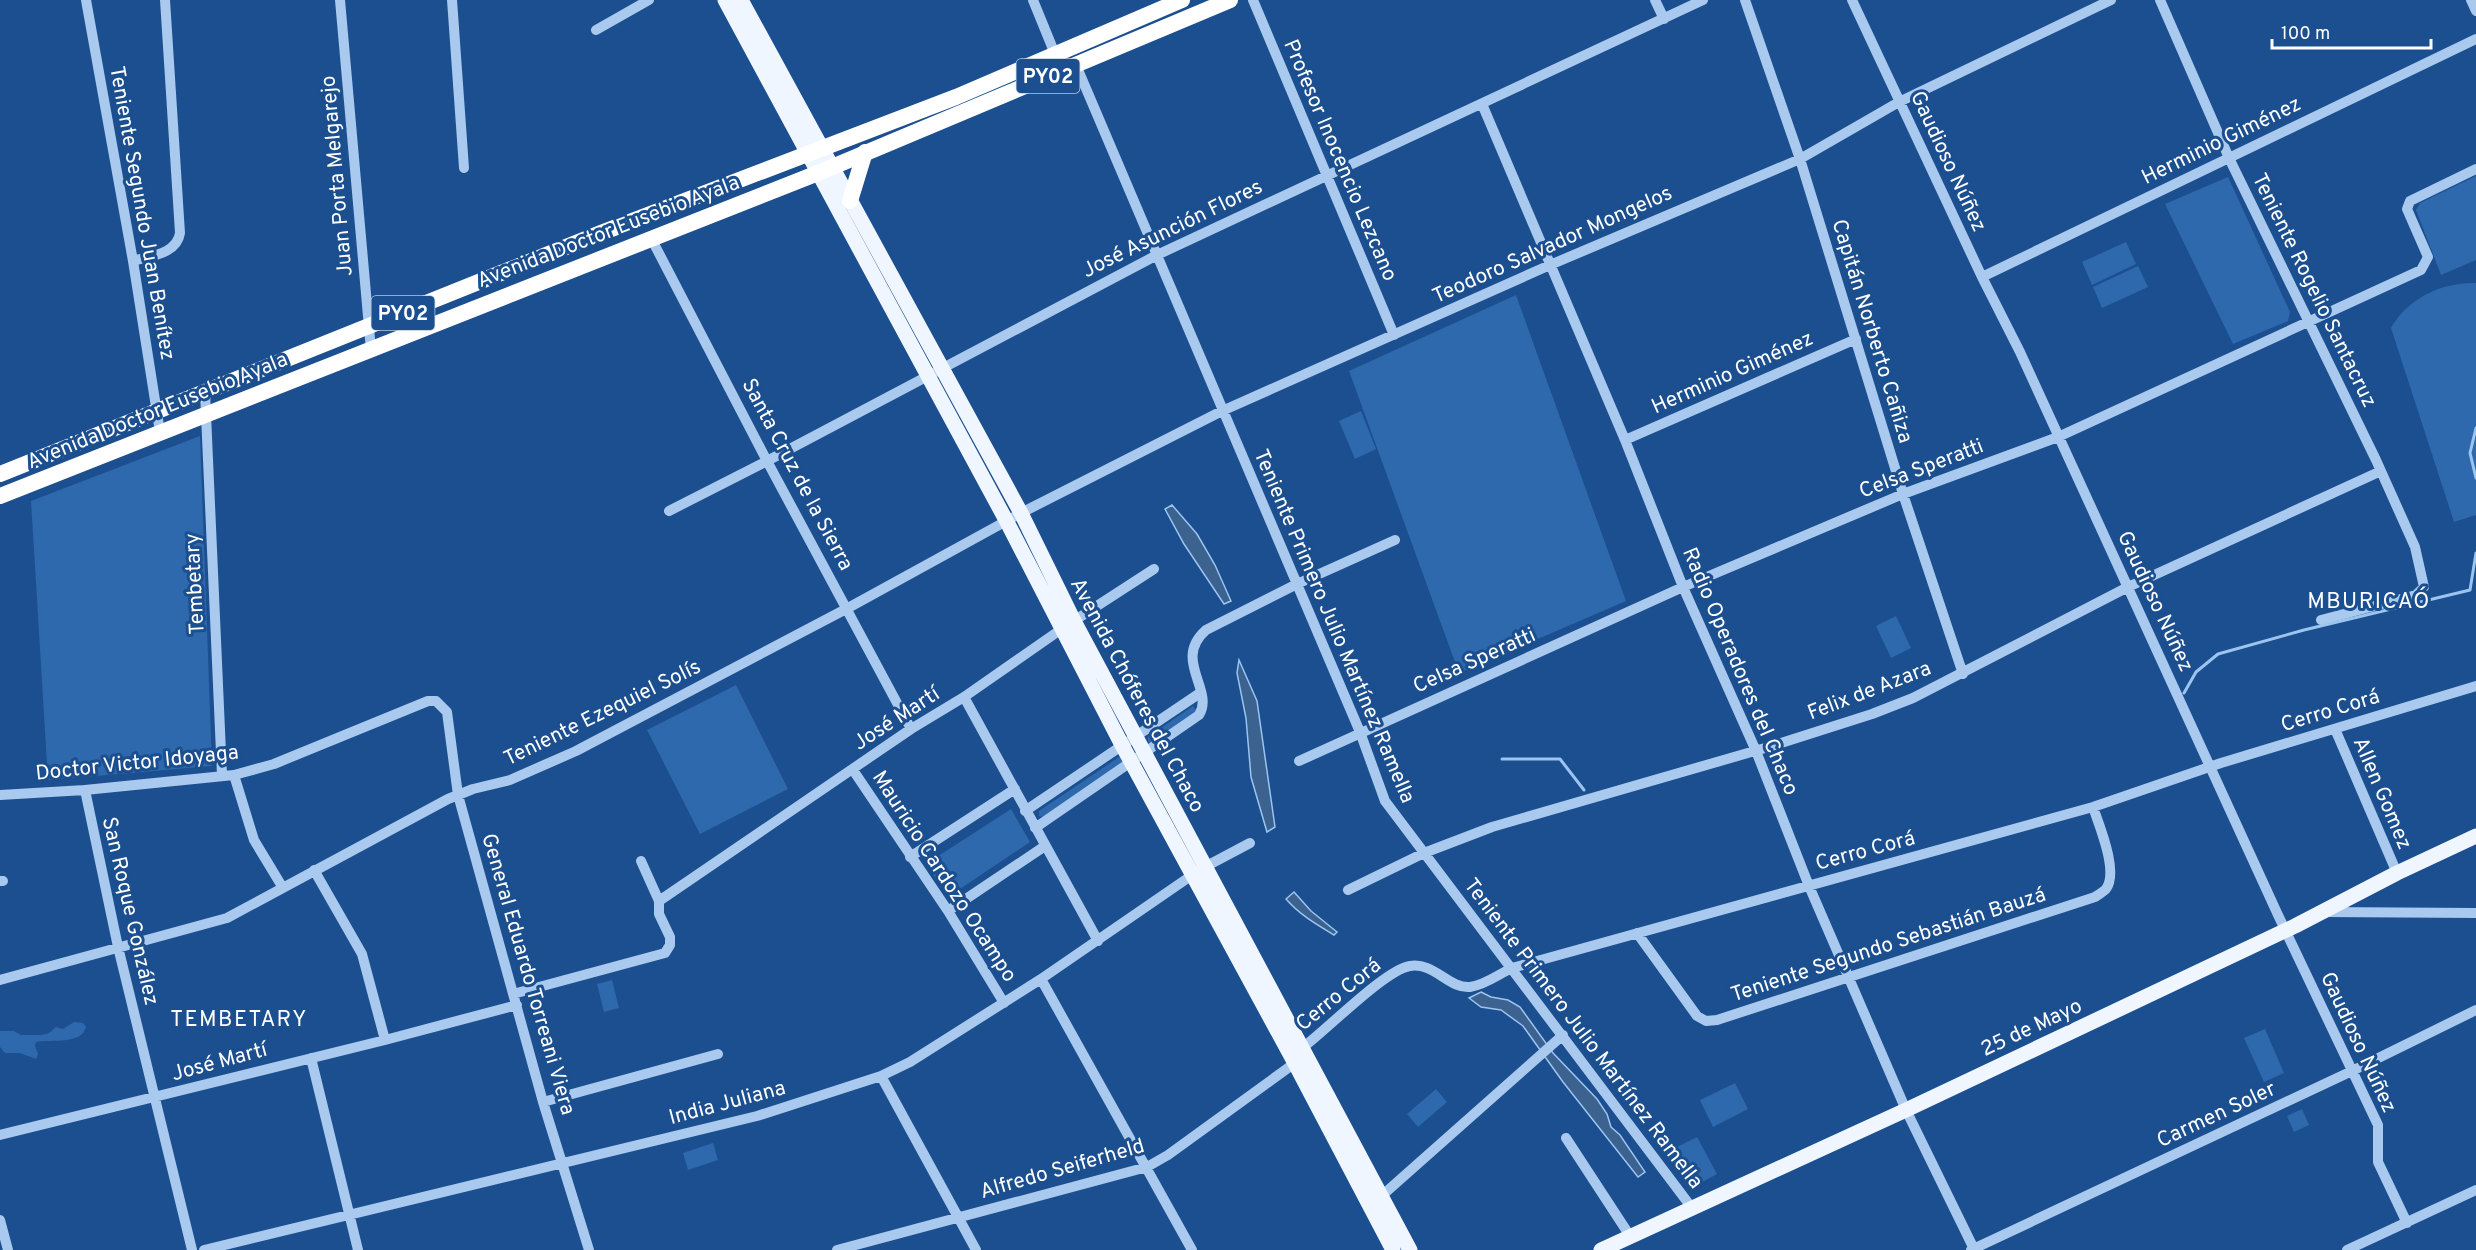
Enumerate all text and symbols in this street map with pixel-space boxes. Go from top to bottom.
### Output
scale bar [2272,12,2431,50]
text: 100 m [2281,23,2330,46]
street label: Profesor Inocencio Lezcano [1276,36,1403,285]
road number: PY02 [1016,59,1080,93]
street label: Teniente Segundo Juan Benítez [102,64,181,362]
street label: Juan Porta Melgarejo [315,74,360,277]
street label: Gaudioso Núñez [1903,87,1992,236]
street label: Herminio Giménez [2137,91,2306,192]
street label: Teniente Rogelio Santacruz [2245,169,2382,412]
street label: Avenida Doctor Eusebio Ayala [473,170,744,295]
street label: José Asunción Flores [1078,174,1267,285]
street label: Teodoro Salvador Mongelos [1429,180,1677,311]
street label: Capitán Norberto Cañiza [1825,216,1918,447]
road number: PY02 [372,296,434,330]
street label: Herminio Giménez [1648,326,1818,421]
street label: Avenida Doctor Eusebio Ayala [23,347,292,476]
street label: Santa Cruz de la Sierra [735,374,859,575]
street label: Celsa Speratti [1855,433,1988,506]
street label: Teniente Primero Julio Martínez Ramella [1247,446,1421,808]
street label: Gaudioso Núñez [2110,527,2199,676]
street label: Tembetary [179,533,212,635]
street label: Radio Operadores del Chaco [1675,543,1804,800]
street label: Avenida Chóferes del Chaco [1063,574,1210,818]
district label: MBURICAÓ [2307,586,2431,616]
street label: Celsa Speratti [1409,622,1540,700]
street label: Teniente Ezequiel Solís [500,654,706,773]
street label: Felix de Azara [1804,655,1935,727]
street label: José Martí [848,680,947,757]
street label: Cerro Corá [2278,684,2383,739]
street label: Allen Gomez [2346,733,2417,854]
street label: Doctor Victor Idoyaga [34,739,240,788]
street label: Mauricio Cardozo Ocampo [865,766,1022,988]
street label: San Roque González [95,814,164,1008]
street label: Cerro Corá [1813,825,1918,878]
street label: General Eduardo Torreani Viera [474,830,581,1118]
street label: Teniente Primero Julio Martínez Ramella [1457,873,1709,1195]
street label: Teniente Segundo Sebastián Bauzá [1728,882,2049,1009]
street label: Cerro Corá [1291,953,1387,1038]
street label: Gaudioso Núñez [2313,968,2402,1117]
street label: 25 de Mayo [1977,993,2087,1064]
district label: TEMBETARY [170,1007,308,1034]
street label: José Martí [168,1036,272,1088]
street label: India Juliana [666,1075,789,1132]
street label: Carmen Soler [2153,1076,2281,1155]
street label: Alfredo Seiferheld [977,1133,1148,1206]

